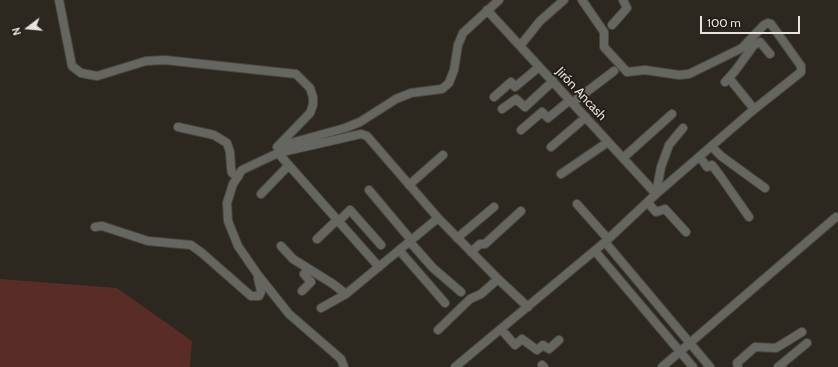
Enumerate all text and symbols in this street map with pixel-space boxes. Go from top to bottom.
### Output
north arrow [8,8,48,48]
scale bar [702,8,802,34]
text: 100 m [707,15,741,30]
text: N [9,26,24,37]
street label: Jirón Ancash [552,64,610,124]

